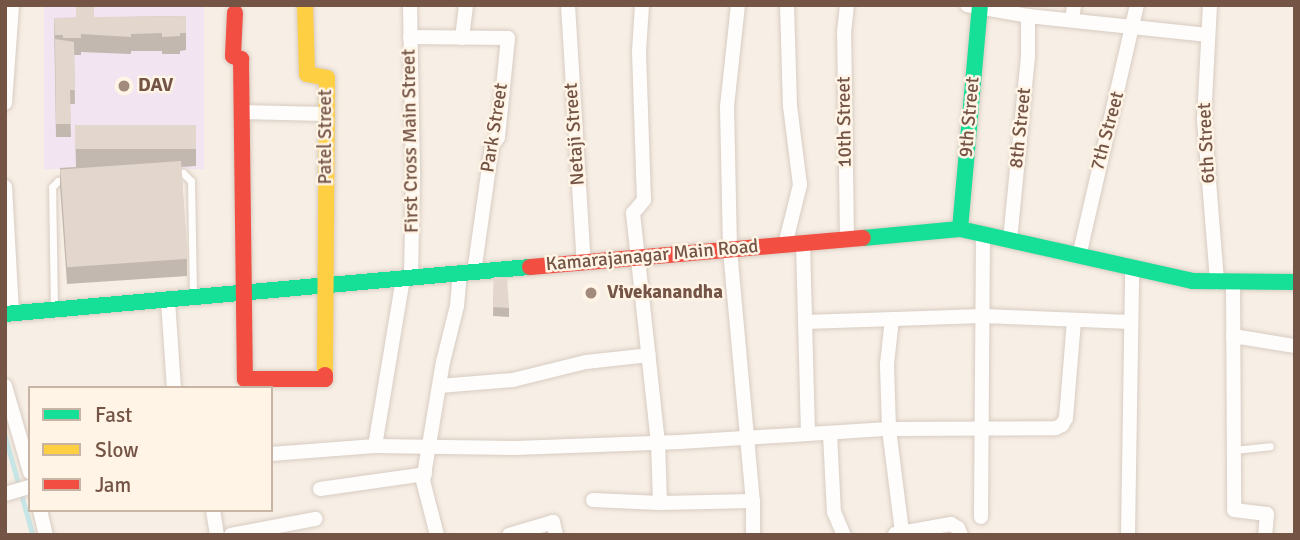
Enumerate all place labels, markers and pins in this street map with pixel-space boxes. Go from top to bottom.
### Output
place label: DAV [138,75,173,97]
marker: DAV [116,78,132,94]
place label: Vivekanandha [607,282,723,304]
marker: Vivekanandha [581,283,601,303]

